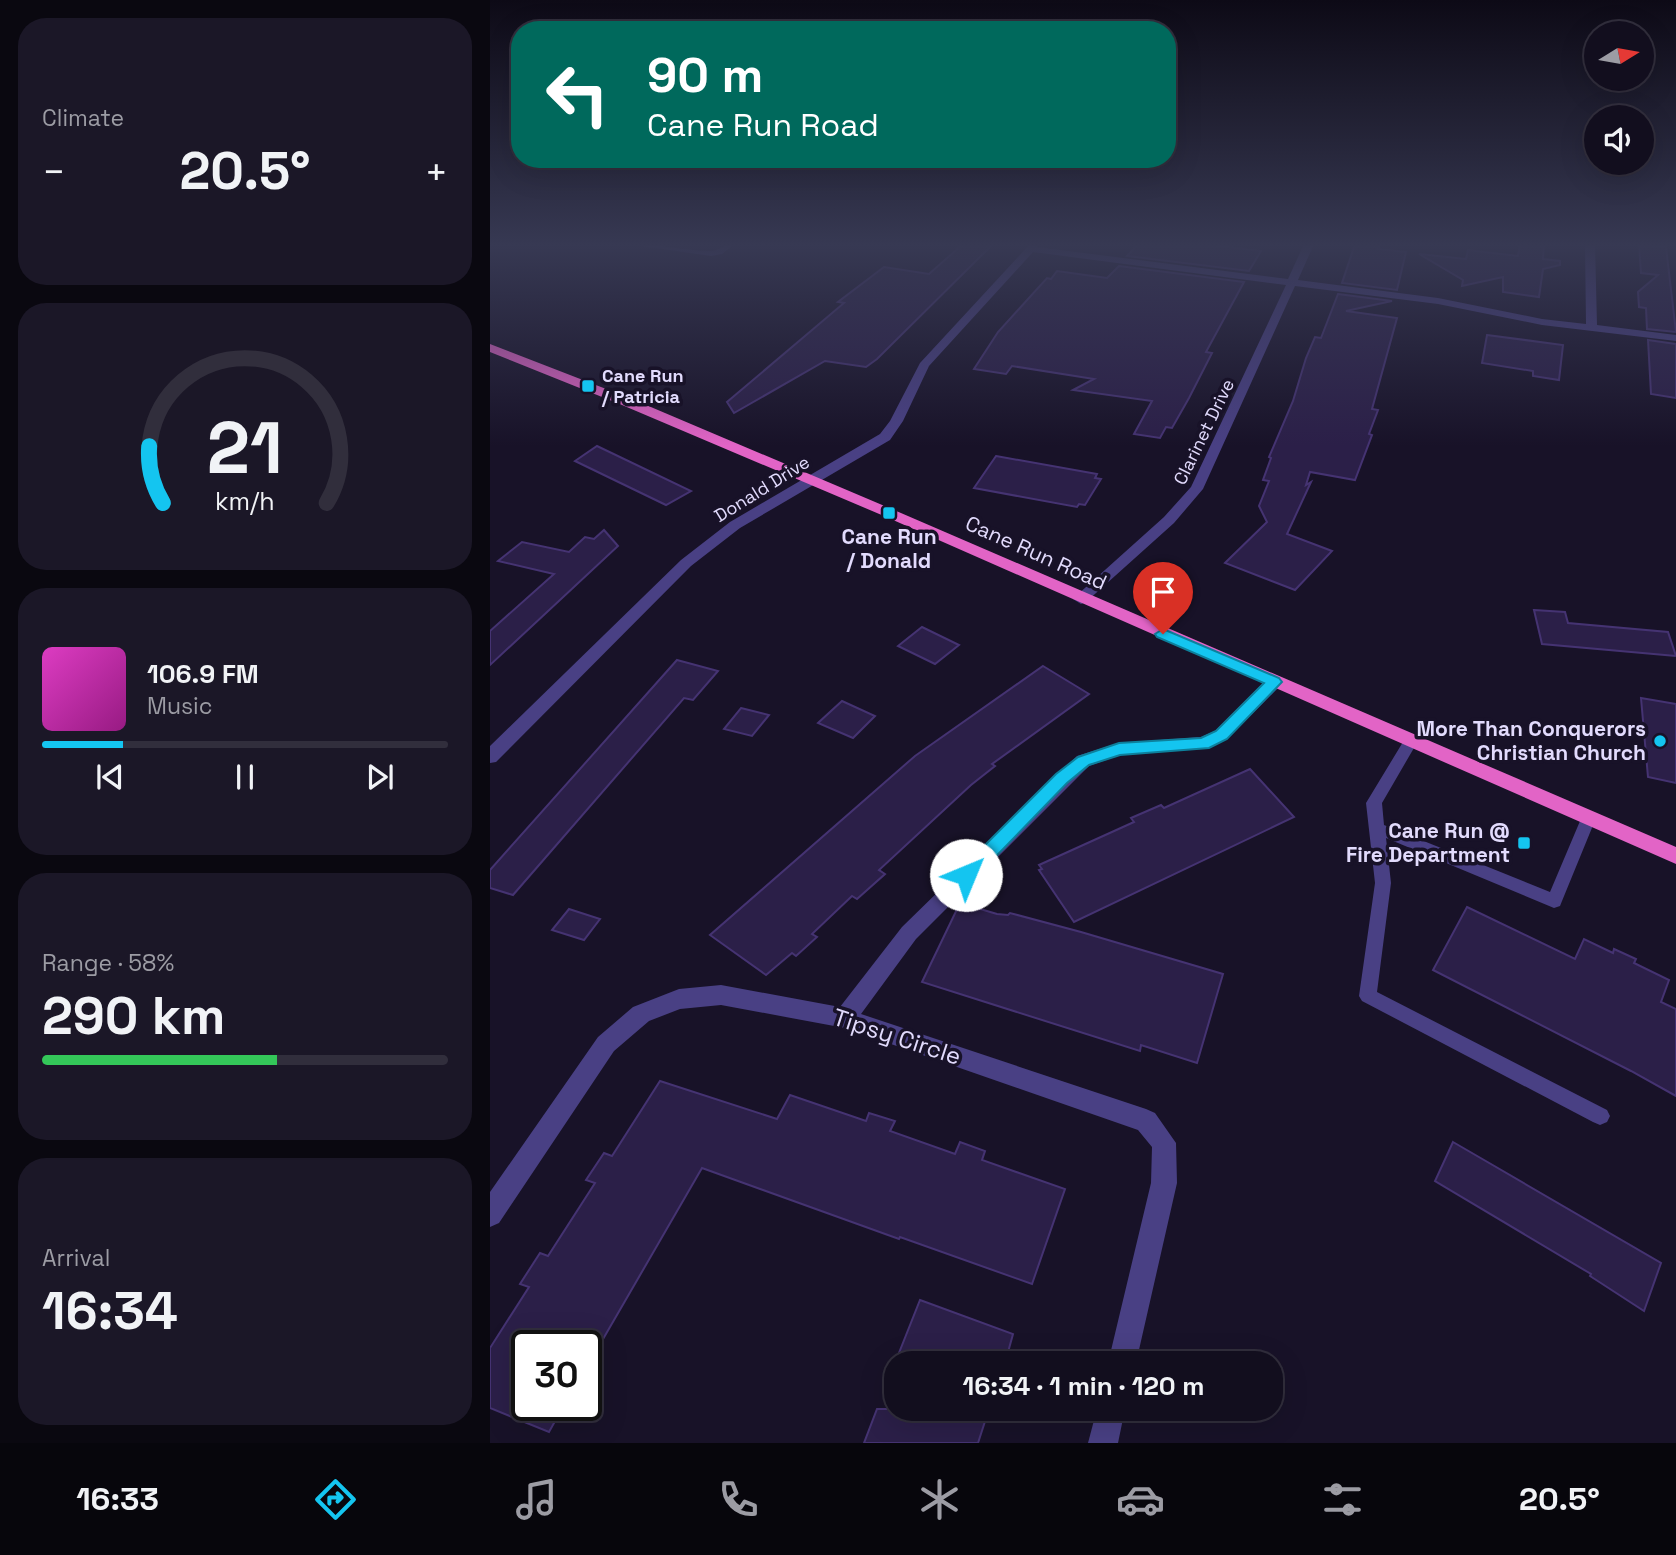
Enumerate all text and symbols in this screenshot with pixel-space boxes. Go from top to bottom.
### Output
north arrow [1584,21,1654,91]
map controls [1584,21,1654,175]
text: 90 m [647,44,763,106]
icon: left [532,49,623,140]
text: Climate [42,103,124,133]
text: Cane Run Road [647,105,879,145]
button: sound [1584,105,1654,175]
text: 20.5° [179,138,311,204]
text: − [42,148,66,196]
text: + [424,148,448,196]
place label: Cane Run / Patricia [601,364,684,408]
street label: Clarinet Drive [1168,375,1239,488]
marker: Cane Run / Patricia [580,378,596,394]
text: 21 [207,401,283,494]
street label: Donald Drive [710,450,814,527]
text: km/h [215,484,275,516]
marker: Cane Run / Donald [881,505,897,521]
street label: Cane Run Road [961,509,1111,596]
place label: Cane Run / Donald [841,523,937,574]
pin [1133,562,1193,634]
icon: arrive [1144,573,1182,611]
text: 106.9 FM [147,657,259,691]
text: Music [147,691,212,721]
place label: More Than Conquerors Christian Church [1417,715,1646,766]
marker: More Than Conquerors Christian Church [1652,733,1668,749]
icon: previous [91,758,129,796]
icon: pause [226,758,264,796]
icon: next [361,758,399,796]
place label: Cane Run @ Fire Department [1346,817,1510,868]
marker: Cane Run @ Fire Department [1516,835,1532,851]
position arrow [929,838,1003,912]
text: Range · 58% [42,948,174,978]
text: 290 km [42,983,225,1049]
street label: Tipsy Circle [829,1001,965,1072]
text: Arrival [42,1243,110,1273]
text: 16:34 [42,1278,178,1344]
speed limit sign: 30 [511,1330,602,1421]
text: 16:34 · 1 min · 120 m [962,1369,1205,1403]
icon: directions [311,1475,360,1524]
icon: music [512,1475,561,1524]
icon: phone [714,1475,763,1524]
icon: climate [915,1475,964,1524]
icon: car [1116,1475,1165,1524]
icon: filters [1318,1475,1367,1524]
text: 16:33 [76,1479,159,1519]
text: 20.5° [1519,1479,1600,1519]

